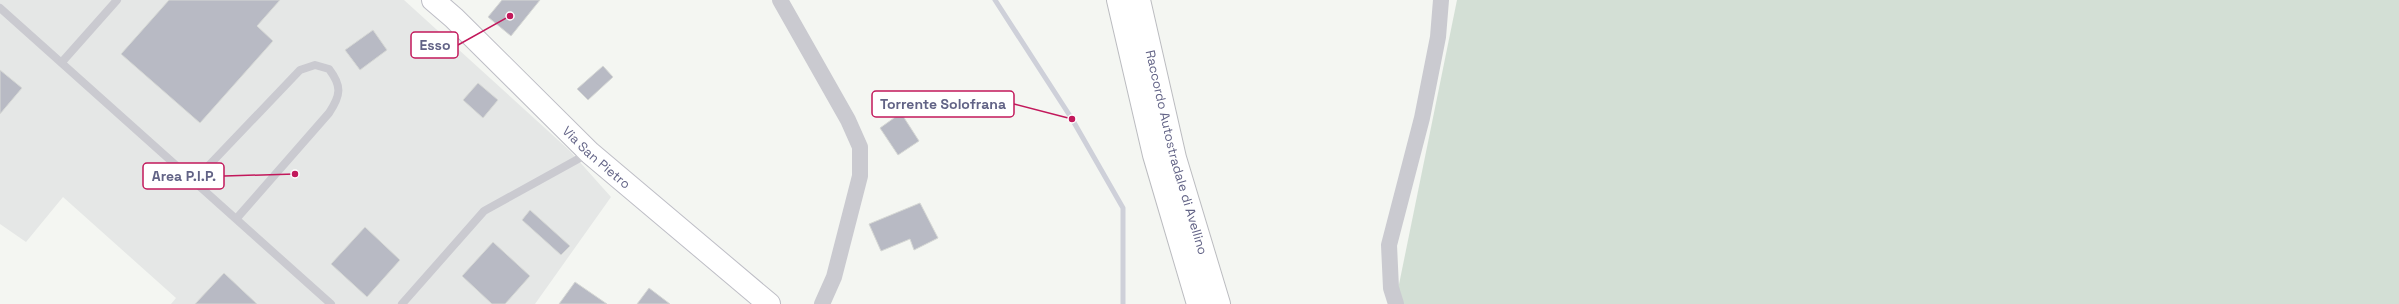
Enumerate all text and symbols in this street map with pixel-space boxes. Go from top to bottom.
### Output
callout: Esso [411,32,458,58]
text: Esso [420,36,451,54]
street label: Raccordo Autostradale di Avellino [1142,48,1212,257]
callout: Torrente Solofrana [872,91,1014,117]
text: Torrente Solofrana [880,95,1006,113]
street label: Via San Pietro [559,122,634,193]
callout: Area P.I.P. [143,163,224,189]
text: Area P.I.P. [152,167,216,185]

